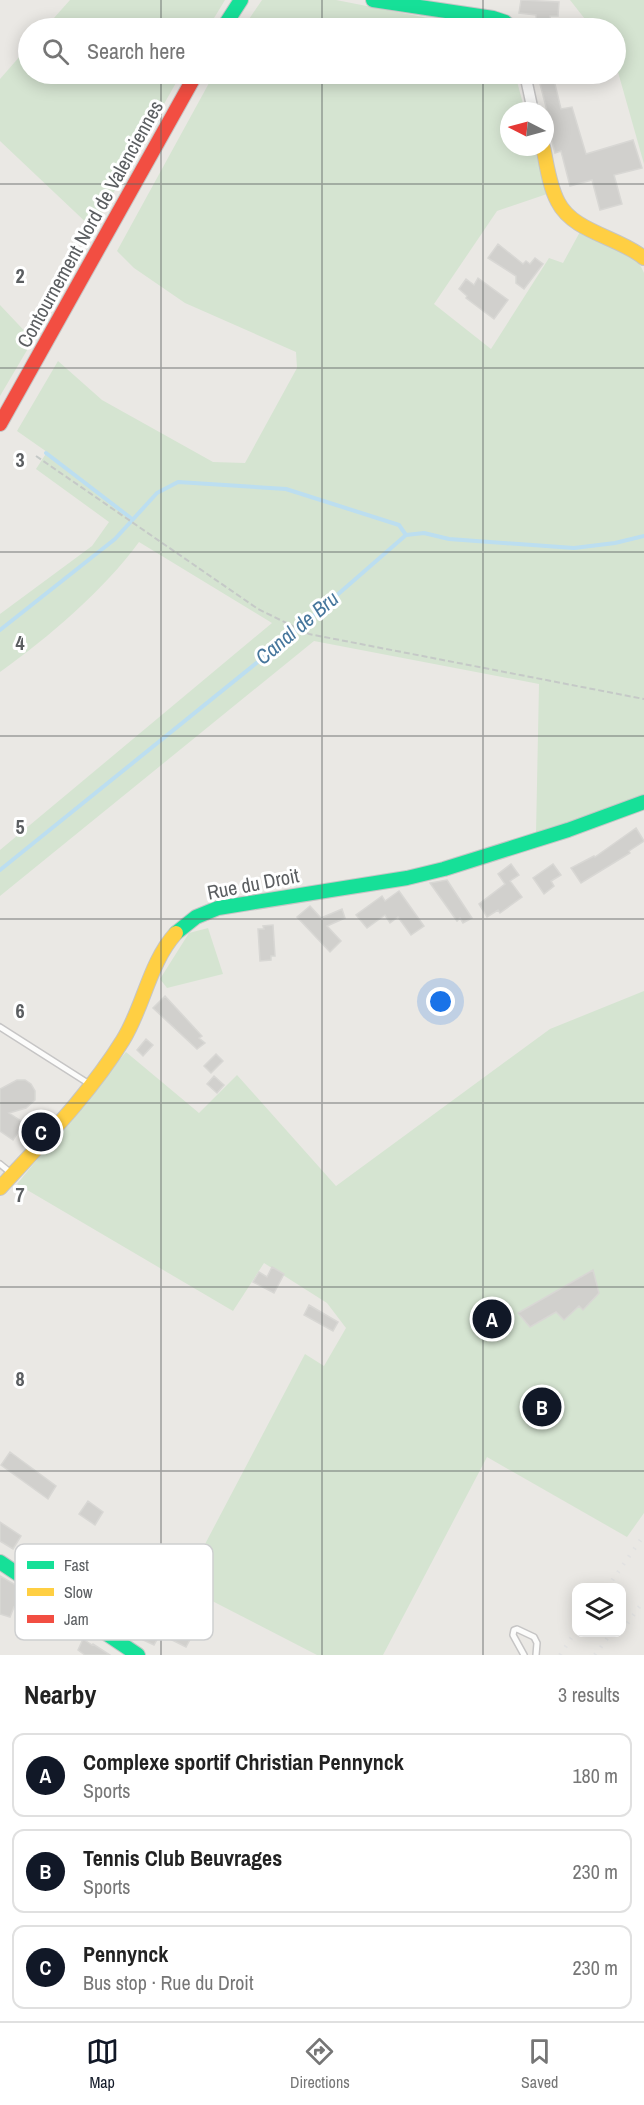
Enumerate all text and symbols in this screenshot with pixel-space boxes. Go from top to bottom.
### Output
search box [18,18,626,84]
icon: search [39,35,72,68]
text: Search here [87,36,185,66]
street label: Contournement Nord de Valenciennes [10,95,169,352]
north arrow [500,102,554,156]
text: 2 [15,262,25,289]
text: 3 [15,446,25,473]
water label: Canal de Bru [249,584,345,671]
text: 4 [15,629,25,656]
text: 5 [15,813,25,840]
street label: Rue du Droit [205,861,302,906]
your location [426,987,455,1016]
text: 6 [15,997,25,1024]
pin: C [22,1110,60,1154]
text: 7 [15,1181,25,1208]
pin: A [472,1296,512,1342]
text: 8 [15,1365,25,1392]
pin: B [522,1384,562,1430]
legend [15,1544,213,1640]
text: Fast [64,1554,89,1576]
text: Slow [64,1581,93,1603]
map controls [572,1583,626,1637]
button: layers [572,1583,626,1637]
text: Jam [64,1608,89,1630]
text: Nearby [24,1677,96,1712]
text: 3 results [558,1681,620,1708]
text: Complexe sportif Christian Pennynck [83,1747,404,1777]
text: A [40,1762,51,1789]
text: 180 m [572,1762,618,1789]
text: Sports [83,1777,130,1804]
text: Tennis Club Beuvrages [83,1843,282,1873]
text: B [40,1858,51,1885]
text: 230 m [572,1858,618,1885]
text: Sports [83,1873,130,1900]
text: Pennynck [83,1939,168,1969]
text: C [40,1954,51,1981]
text: 230 m [572,1954,618,1981]
text: Bus stop · Rue du Droit [83,1969,253,1996]
tab: Map [86,2035,119,2093]
tab: Directions [290,2035,350,2093]
tab: Saved [521,2035,558,2093]

